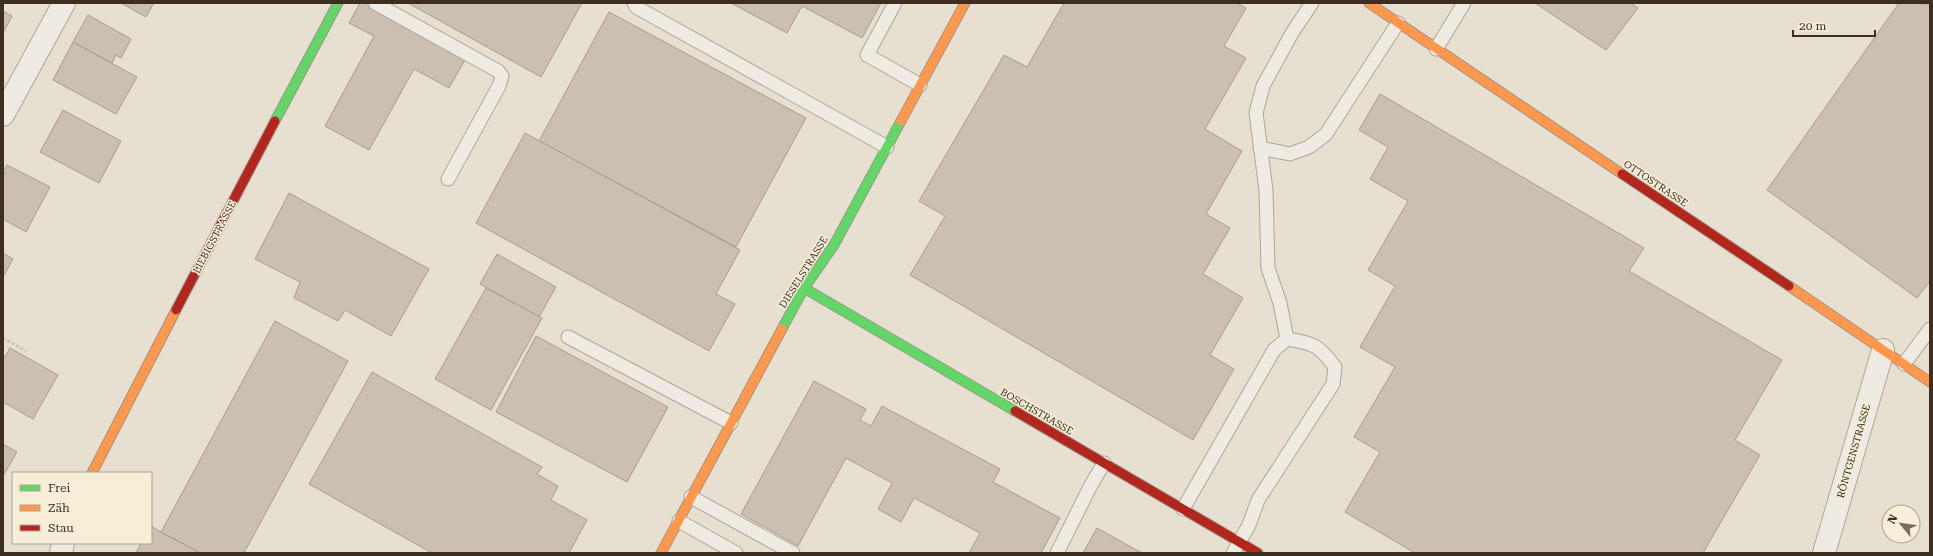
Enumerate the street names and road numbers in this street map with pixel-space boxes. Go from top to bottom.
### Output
street label: OTTOSTRASSE [1622,158,1690,209]
street label: LIEBIGSTRASSE [191,199,238,275]
street label: DIESELSTRASSE [777,234,830,310]
street label: BOSCHSTRASSE [999,386,1075,437]
street label: RÖNTGENSTRASSE [1835,403,1872,499]

